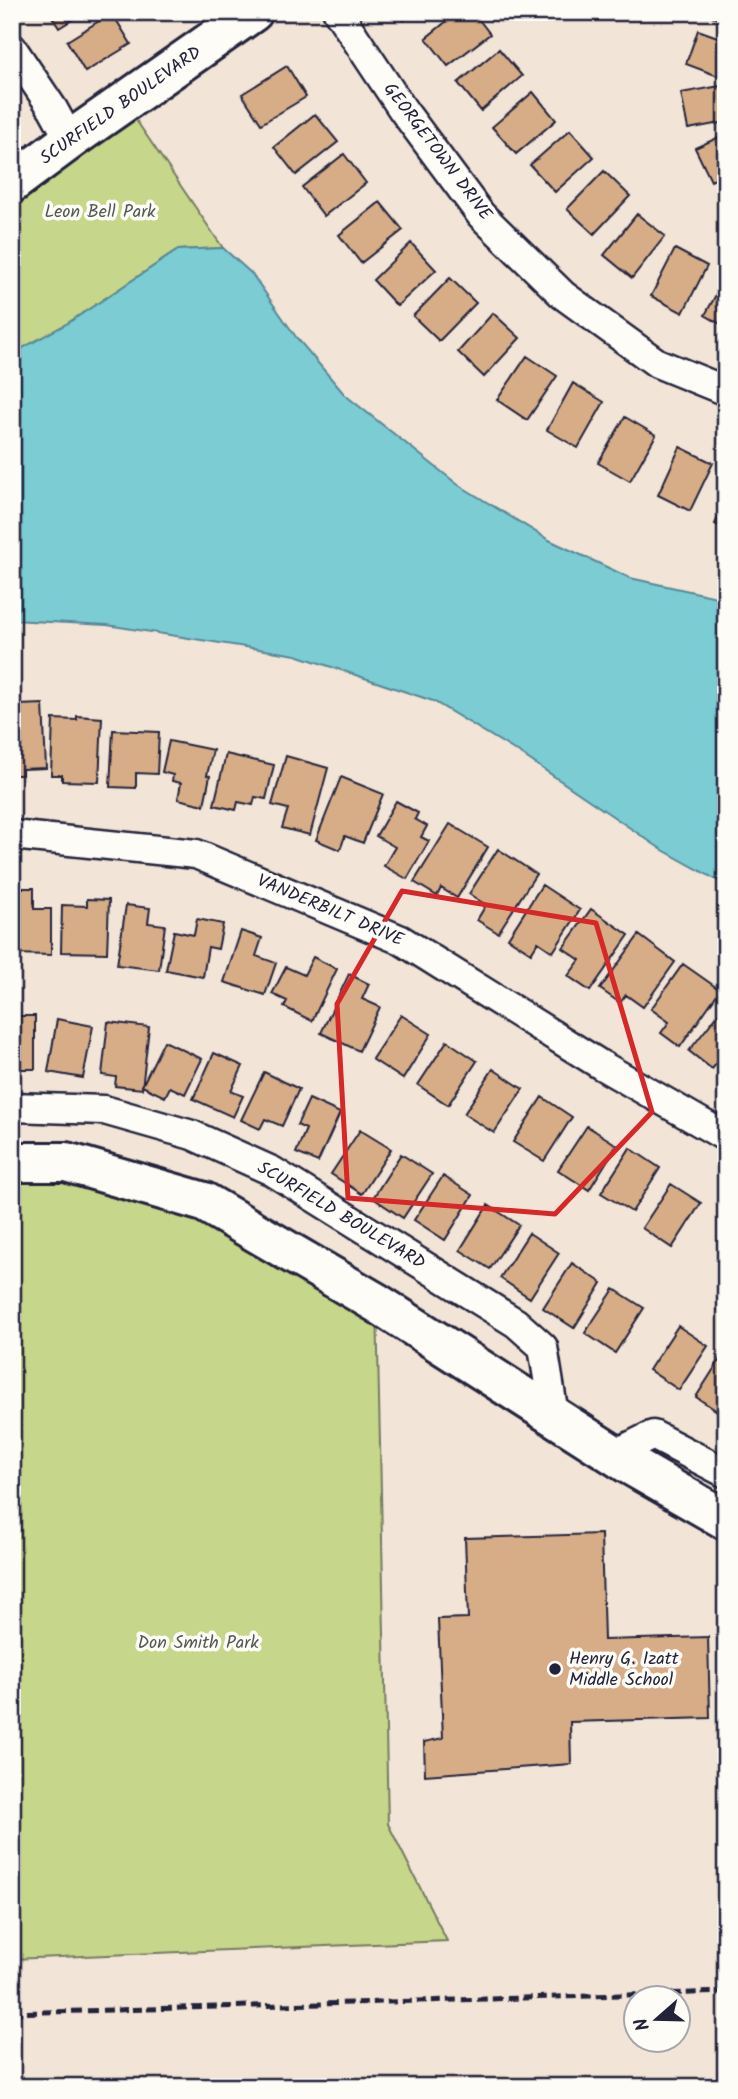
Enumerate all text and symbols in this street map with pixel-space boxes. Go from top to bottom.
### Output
street label: SCURFIELD BOULEVARD [34,39,208,173]
street label: GEORGETOWN DRIVE [375,77,499,228]
park label: Leon Bell Park [44,198,156,227]
street label: VANDERBILT DRIVE [252,867,408,955]
street label: SCURFIELD BOULEVARD [251,1154,431,1278]
park label: Don Smith Park [137,1629,259,1658]
place label: Henry G. Izatt Middle School [569,1645,680,1695]
marker: Henry G. Izatt Middle School [547,1661,563,1677]
north arrow [622,1983,692,2054]
text: N [627,2013,659,2035]

